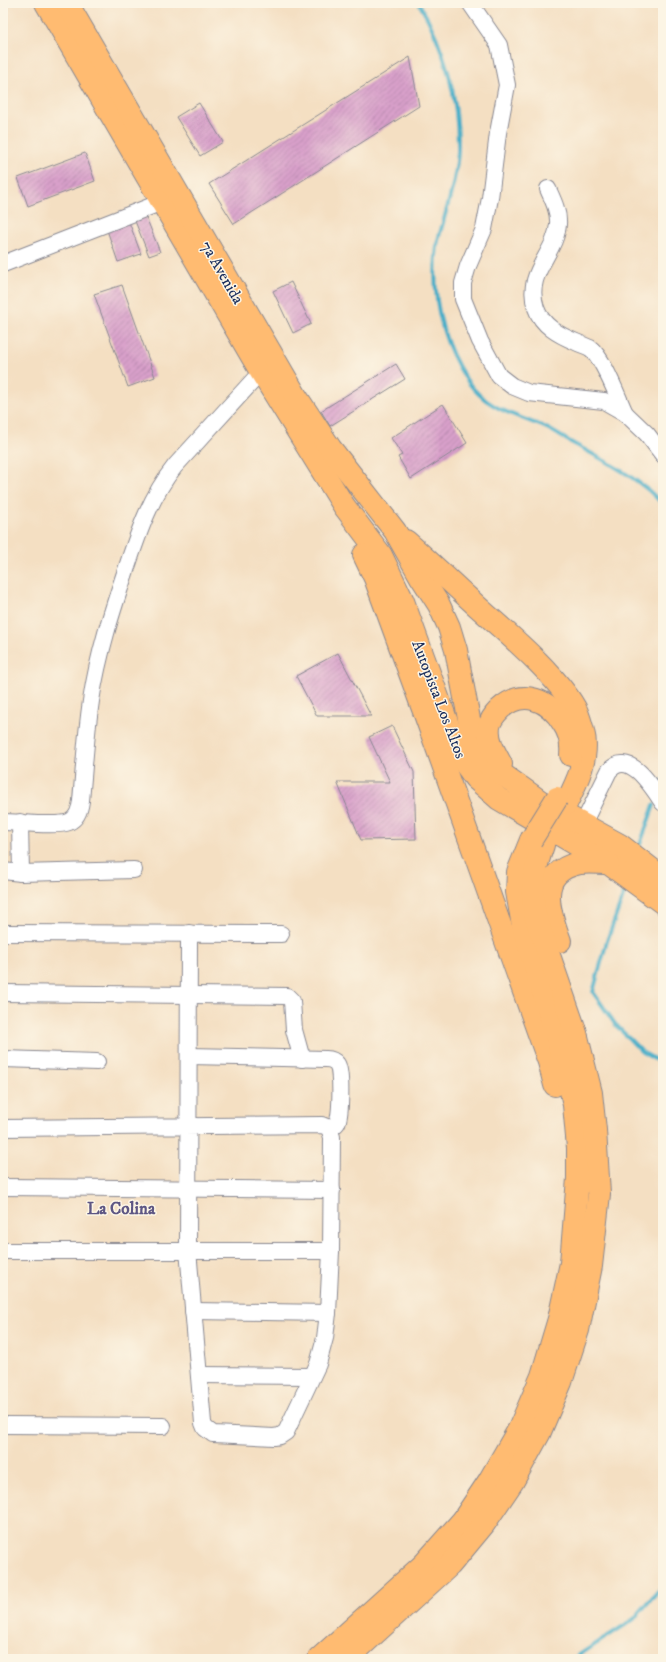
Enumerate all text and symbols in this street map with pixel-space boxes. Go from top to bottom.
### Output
street label: 7a Avenida [196,237,248,308]
street label: Autopista Los Altos [407,637,471,761]
district label: La Colina [87,1198,156,1220]

